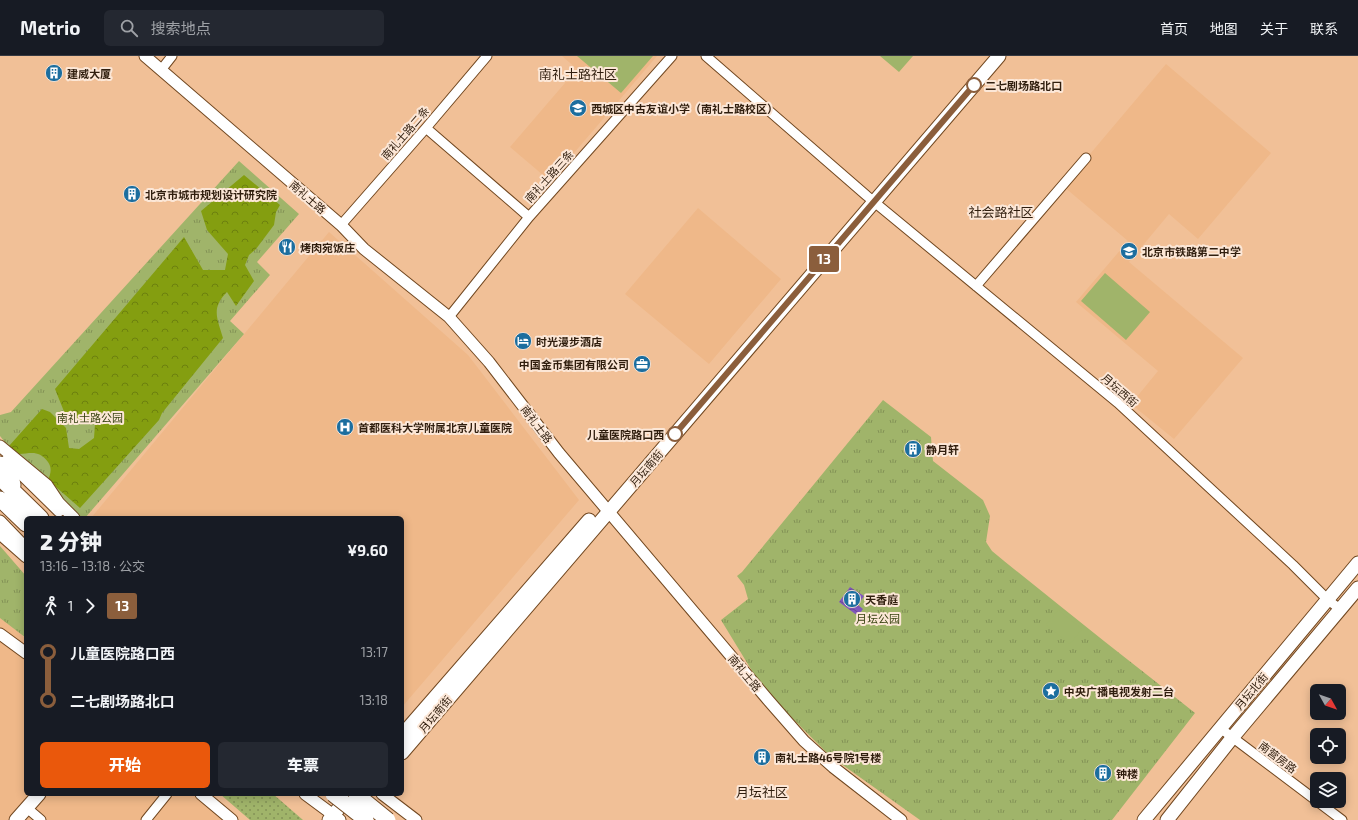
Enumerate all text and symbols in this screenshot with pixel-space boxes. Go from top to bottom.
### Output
search box [104,10,384,46]
text: Metrio [20,16,80,39]
icon: search [118,17,140,39]
text: 搜索地点 [150,19,210,37]
text: 首页 [1160,20,1188,37]
text: 地图 [1210,20,1238,37]
text: 关于 [1260,20,1288,37]
text: 联系 [1310,20,1338,37]
building icon: 建威大厦 [44,63,64,83]
district label: 南礼士路社区 [539,66,617,82]
place label: 建威大厦 [67,67,111,80]
marker: 二七剧场路北口 [966,77,982,93]
place label: 二七剧场路北口 [985,79,1062,92]
school or university icon: 西城区中古友谊小学（南礼士路校区） [568,98,588,118]
place label: 西城区中古友谊小学（南礼士路校区） [591,102,778,115]
street label: 南礼士路二条 [378,104,432,162]
street label: 南礼士路三条 [522,147,576,205]
street label: 南礼士路 [287,178,329,216]
building icon: 北京市城市规划设计研究院 [122,184,142,204]
place label: 北京市城市规划设计研究院 [145,188,277,201]
district label: 社会路社区 [968,204,1034,220]
restaurant icon: 烤肉宛饭庄 [277,237,297,257]
place label: 烤肉宛饭庄 [300,241,355,254]
school or university icon: 北京市铁路第二中学 [1119,241,1139,261]
place label: 北京市铁路第二中学 [1142,245,1241,258]
line badge: 13 [806,246,842,272]
text: 13 [817,250,831,267]
hotel icon: 时光漫步酒店 [513,331,533,351]
place label: 时光漫步酒店 [536,335,602,348]
office icon: 中国金币集团有限公司 [632,354,652,374]
place label: 中国金币集团有限公司 [519,358,629,371]
street label: 月坛西街 [1099,371,1141,409]
street label: 南礼士路 [519,403,555,445]
park label: 南礼士路公园 [57,411,123,424]
hospital icon: 首都医科大学附属北京儿童医院 [335,417,355,437]
place label: 首都医科大学附属北京儿童医院 [358,421,512,434]
marker: 儿童医院路口西 [667,426,683,442]
place label: 儿童医院路口西 [587,428,664,441]
building icon: 静月轩 [903,439,923,459]
place label: 静月轩 [926,443,959,456]
street label: 月坛南街 [627,447,665,489]
text: 2 分钟 [40,528,102,554]
text: ¥9.60 [347,541,388,559]
text: 13:16 – 13:18 · 公交 [40,558,145,574]
building icon: 天香庭 [842,589,862,609]
place label: 天香庭 [865,593,898,606]
icon: walk [40,595,62,617]
icon: forward [79,595,101,617]
text: 13 [115,597,129,614]
text: 1 [68,598,73,614]
park label: 月坛公园 [856,612,900,625]
text: 儿童医院路口西 [70,644,175,662]
text: 13:17 [361,644,388,660]
street label: 南礼士路 [726,652,764,694]
street label: 月坛北街 [1232,670,1270,712]
place icon: 中央广播电视发射二台 [1041,681,1061,701]
north arrow [1310,684,1346,720]
map controls [1310,684,1346,808]
place label: 中央广播电视发射二台 [1064,685,1174,698]
text: 二七剧场路北口 [70,692,175,710]
text: 13:18 [359,692,388,708]
street label: 月坛南街 [416,693,454,735]
button: locate [1310,728,1346,764]
street label: 南营房路 [1257,739,1299,775]
button: 开始 [40,742,210,788]
button: 车票 [218,742,388,788]
building icon: 南礼士路46号院1号楼 [752,747,772,767]
place label: 南礼士路46号院1号楼 [775,751,881,764]
building icon: 钟楼 [1093,763,1113,783]
place label: 钟楼 [1116,767,1138,780]
button: layers [1310,772,1346,808]
district label: 月坛社区 [736,784,788,800]

